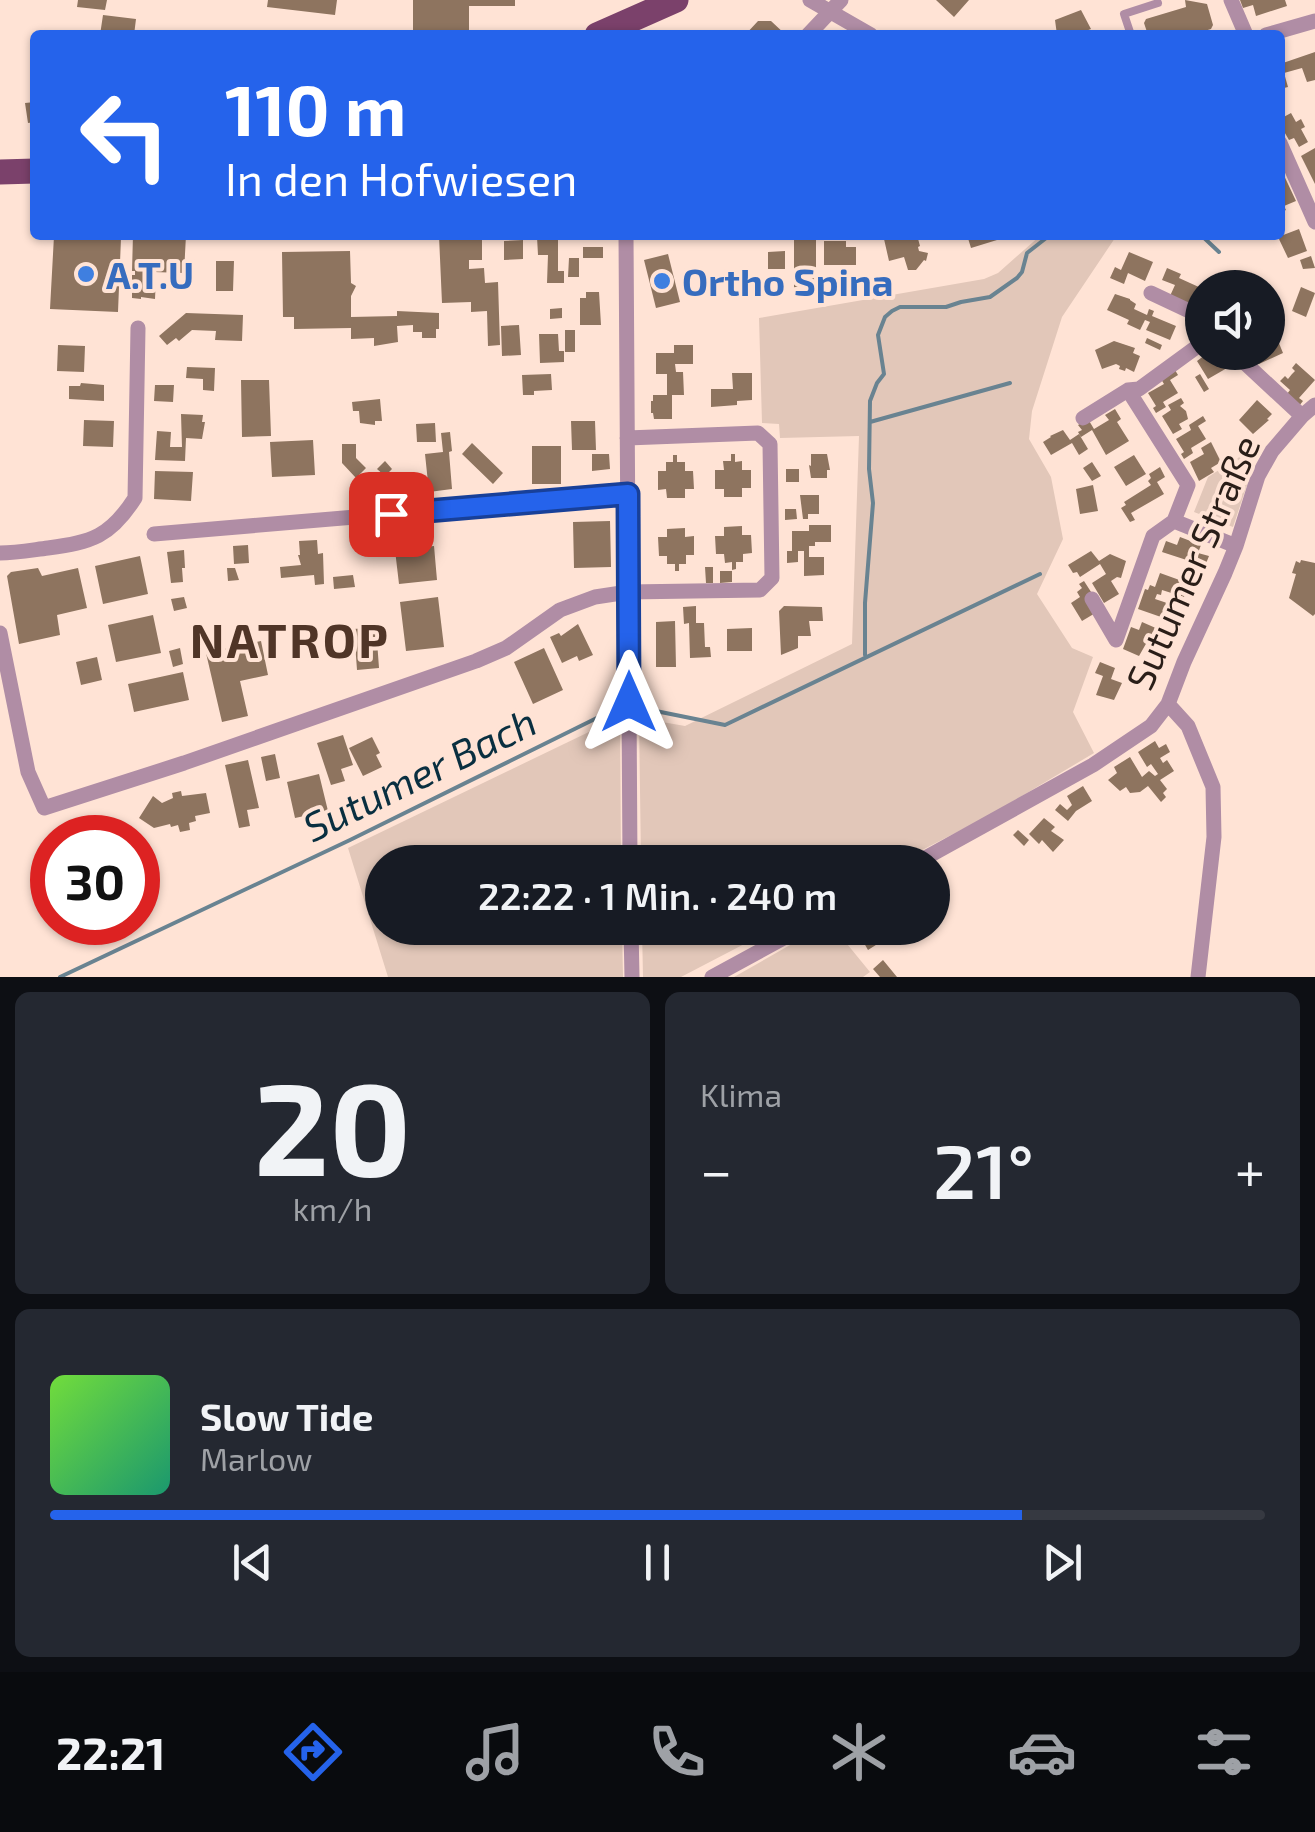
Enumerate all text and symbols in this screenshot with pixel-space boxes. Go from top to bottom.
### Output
text: 110 m [225,66,406,150]
icon: left [60,70,190,200]
text: In den Hofwiesen [225,151,577,205]
place label: A.T.U [106,251,194,297]
place label: Ortho Spina [682,258,893,304]
marker: A.T.U [75,263,97,285]
marker: Ortho Spina [651,270,673,292]
map controls [1185,270,1285,370]
button: sound [1185,270,1285,370]
street label: Sutumer Straße [1115,428,1269,696]
pin [349,472,434,557]
icon: arrive [364,487,419,542]
district label: NATROP [190,610,390,668]
position arrow [577,650,681,754]
water label: Sutumer Bach [295,696,543,850]
speed limit sign: 30 [30,815,160,945]
text: 22:22 · 1 Min. · 240 m [478,872,837,918]
text: 20 [254,1046,411,1202]
text: Klima [700,1075,782,1113]
text: 21° [933,1124,1034,1214]
text: − [700,1136,732,1202]
text: + [1235,1136,1265,1202]
text: km/h [293,1189,372,1227]
text: Slow Tide [200,1393,373,1439]
text: Marlow [200,1439,312,1477]
icon: previous [225,1535,280,1590]
icon: pause [630,1535,685,1590]
icon: next [1035,1535,1090,1590]
icon: directions [278,1717,348,1787]
icon: music [460,1717,530,1787]
icon: phone [642,1717,712,1787]
icon: climate [824,1717,894,1787]
icon: car [1007,1717,1077,1787]
icon: filters [1189,1717,1259,1787]
text: 22:21 [56,1725,166,1779]

